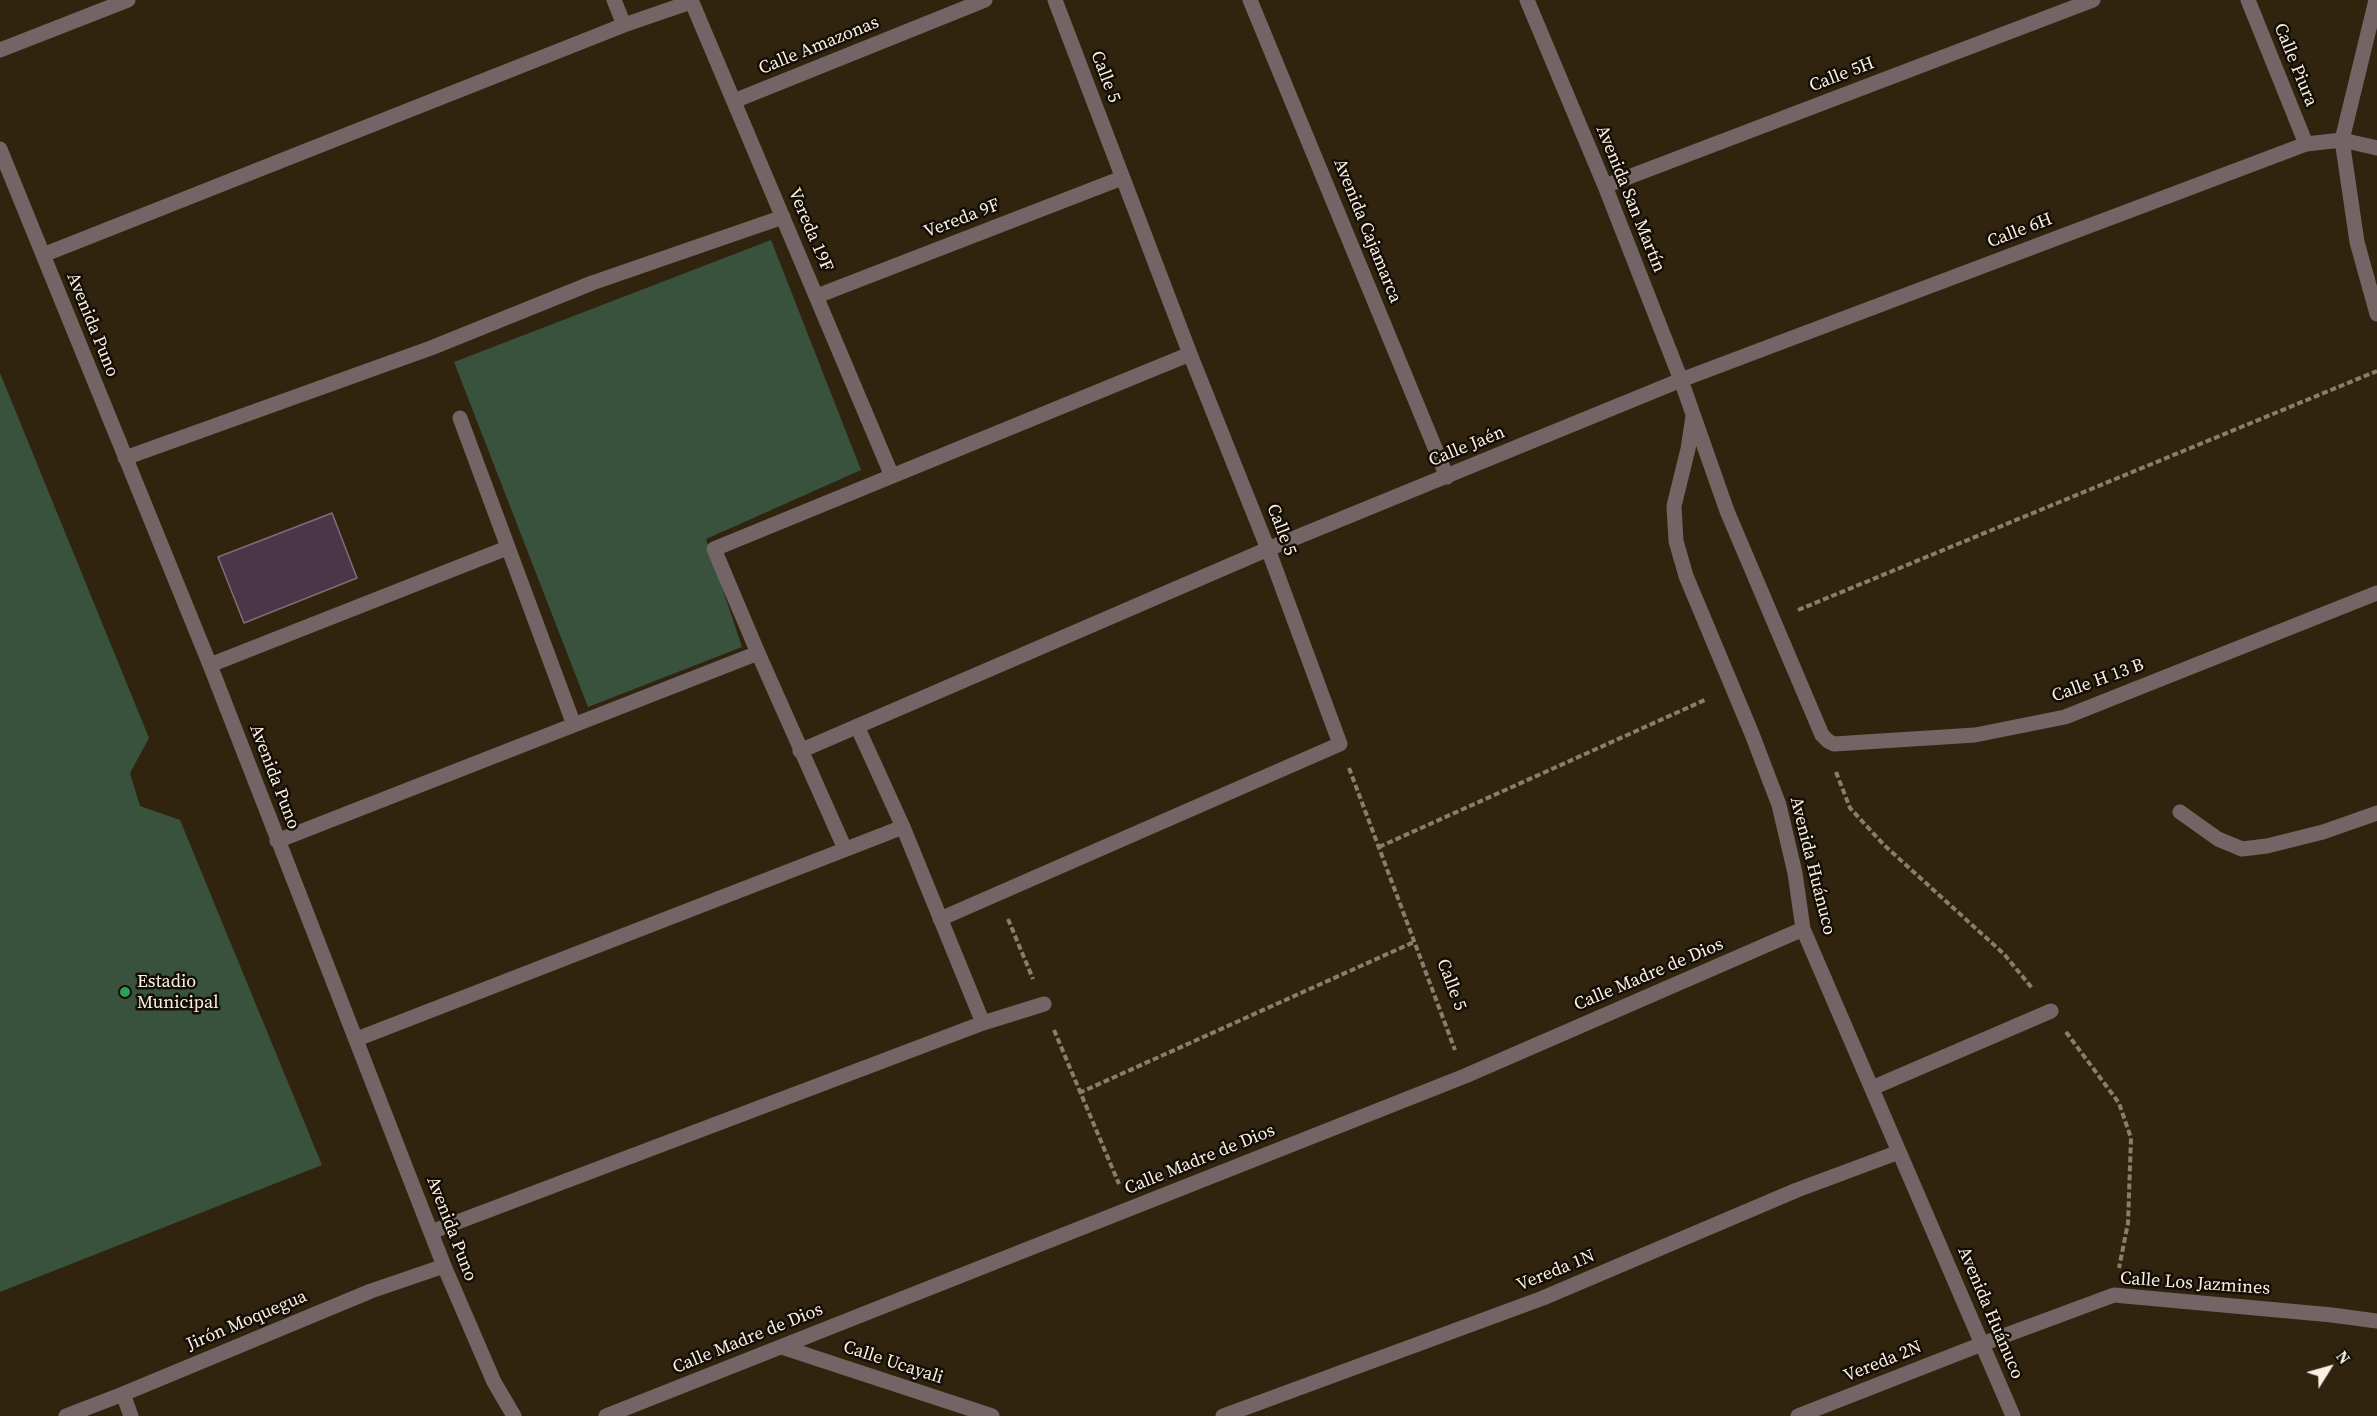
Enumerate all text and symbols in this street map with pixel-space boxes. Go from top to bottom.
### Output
street label: Calle Amazonas [756,12,882,80]
street label: Calle Piura [2269,20,2321,110]
street label: Calle 5 [1085,48,1125,106]
street label: Calle 5H [1806,53,1878,97]
street label: Avenida San Martín [1591,122,1669,276]
street label: Avenida Cajamarca [1328,156,1406,306]
street label: Vereda 19F [783,185,837,275]
street label: Vereda 9F [921,195,1003,243]
street label: Calle 6H [1984,209,2056,253]
street label: Avenida Puno [61,270,123,380]
street label: Calle Jaén [1426,422,1508,472]
street label: Calle 5 [1261,501,1301,559]
street label: Calle H 13 B [2049,654,2147,708]
street label: Avenida Puno [244,722,304,832]
street label: Avenida Huánuco [1784,795,1840,937]
street label: Calle Madre de Dios [1571,934,1727,1016]
street label: Calle 5 [1431,956,1471,1014]
place label: Estadio Municipal [137,971,219,1014]
marker: Estadio Municipal [118,985,132,999]
street label: Calle Madre de Dios [1122,1120,1278,1200]
street label: Avenida Puno [421,1174,481,1284]
street label: Avenida Huánuco [1952,1244,2028,1382]
street label: Vereda 1N [1514,1246,1598,1296]
street label: Calle Los Jazmines [2119,1268,2271,1300]
street label: Jirón Moquegua [184,1286,310,1356]
street label: Calle Madre de Dios [670,1299,826,1379]
street label: Calle Ucayali [840,1337,946,1389]
street label: Vereda 2N [1841,1337,1925,1387]
north arrow [2299,1338,2359,1398]
text: N [2331,1346,2356,1368]

